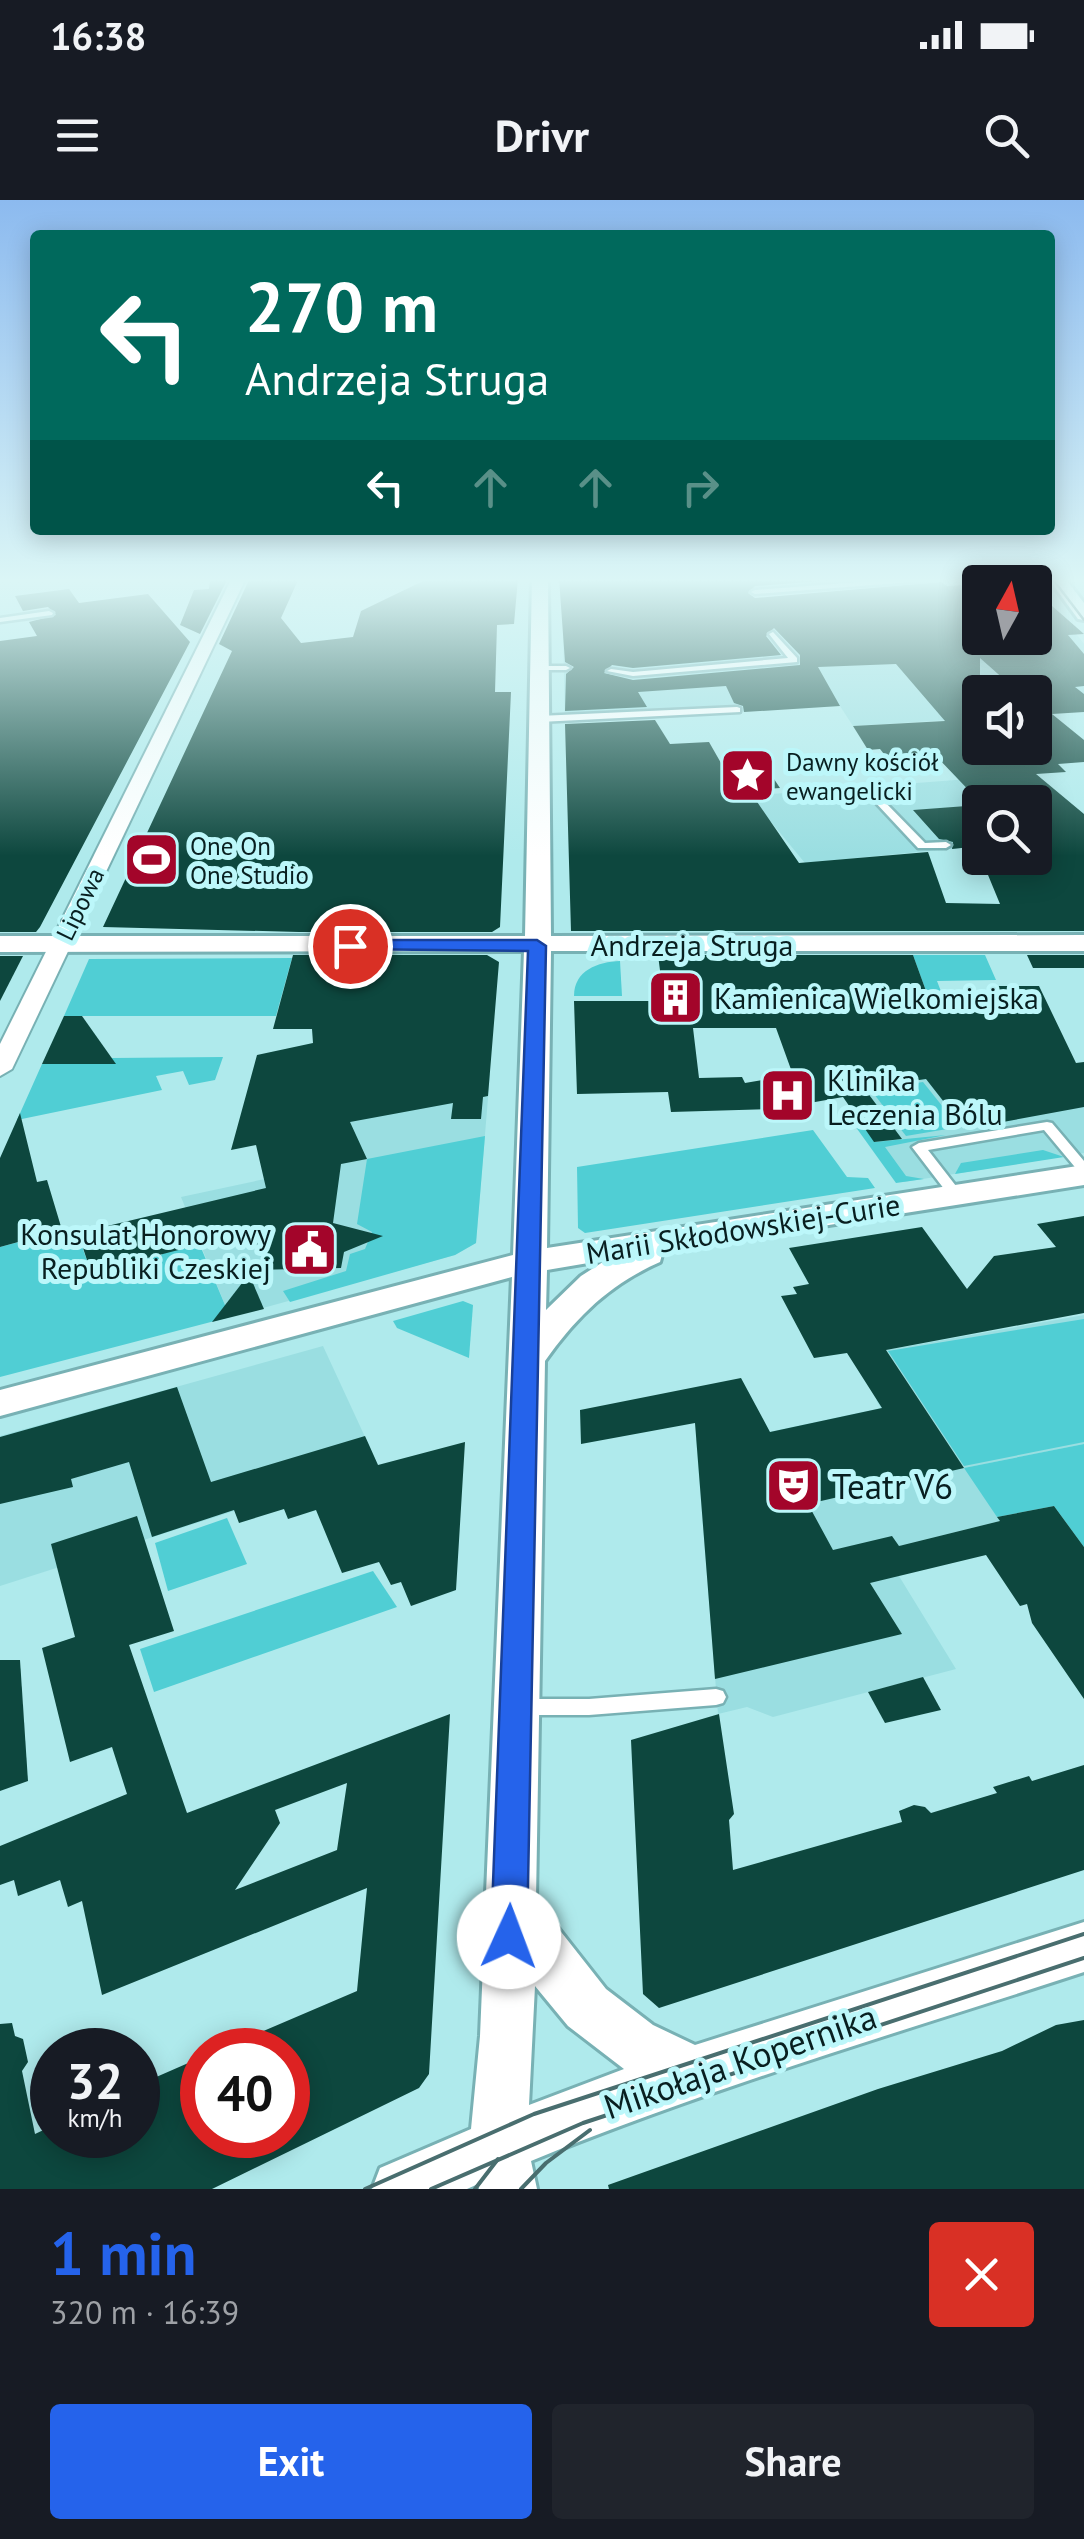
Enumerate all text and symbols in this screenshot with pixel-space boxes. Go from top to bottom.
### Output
text: 16:38 [50,11,146,60]
text: Drivr [495,106,589,164]
icon: menu [50,108,105,163]
icon: search [979,108,1034,163]
text: 270 m [245,261,438,351]
icon: left [80,270,210,400]
text: Andrzeja Struga [245,349,549,407]
icon: left [358,460,413,515]
icon: ahead [463,460,518,515]
icon: ahead [568,460,623,515]
icon: right [673,460,728,515]
north arrow [962,565,1052,655]
map controls [962,565,1052,875]
button: sound [962,675,1052,765]
place icon: Dawny kościół ewangelicki [717,746,777,806]
place label: Dawny kościół ewangelicki [786,746,939,807]
button: search [962,785,1052,875]
sports icon: One On One Studio [121,830,181,890]
place label: One On One Studio [190,830,309,891]
street label: Lipowa [49,862,111,946]
pin [308,904,393,989]
icon: arrive [323,919,378,974]
street label: Andrzeja Struga [591,925,793,964]
building icon: Kamienica Wielkomiejska [645,967,705,1027]
place label: Kamienica Wielkomiejska [714,978,1039,1017]
place label: Klinika Leczenia Bólu [827,1060,1003,1133]
hospital icon: Klinika Leczenia Bólu [758,1066,818,1126]
street label: Marii Skłodowskiej-Curie [583,1184,903,1272]
place label: Konsulat Honorowy Republiki Czeskiej [20,1214,271,1287]
public building icon: Konsulat Honorowy Republiki Czeskiej [280,1220,340,1280]
theatre icon: Teatr V6 [763,1456,823,1516]
place label: Teatr V6 [832,1463,953,1509]
position arrow [457,1885,561,1989]
street label: Mikołaja Kopernika [598,1993,882,2129]
speed limit sign: 40 [180,2028,310,2158]
text: 32 [67,2048,123,2113]
text: km/h [68,2102,122,2134]
text: 1 min [50,2214,196,2292]
button: close [929,2222,1034,2327]
text: 320 m · 16:39 [50,2291,239,2333]
button: Exit [50,2404,532,2519]
button: Share [552,2404,1034,2519]

